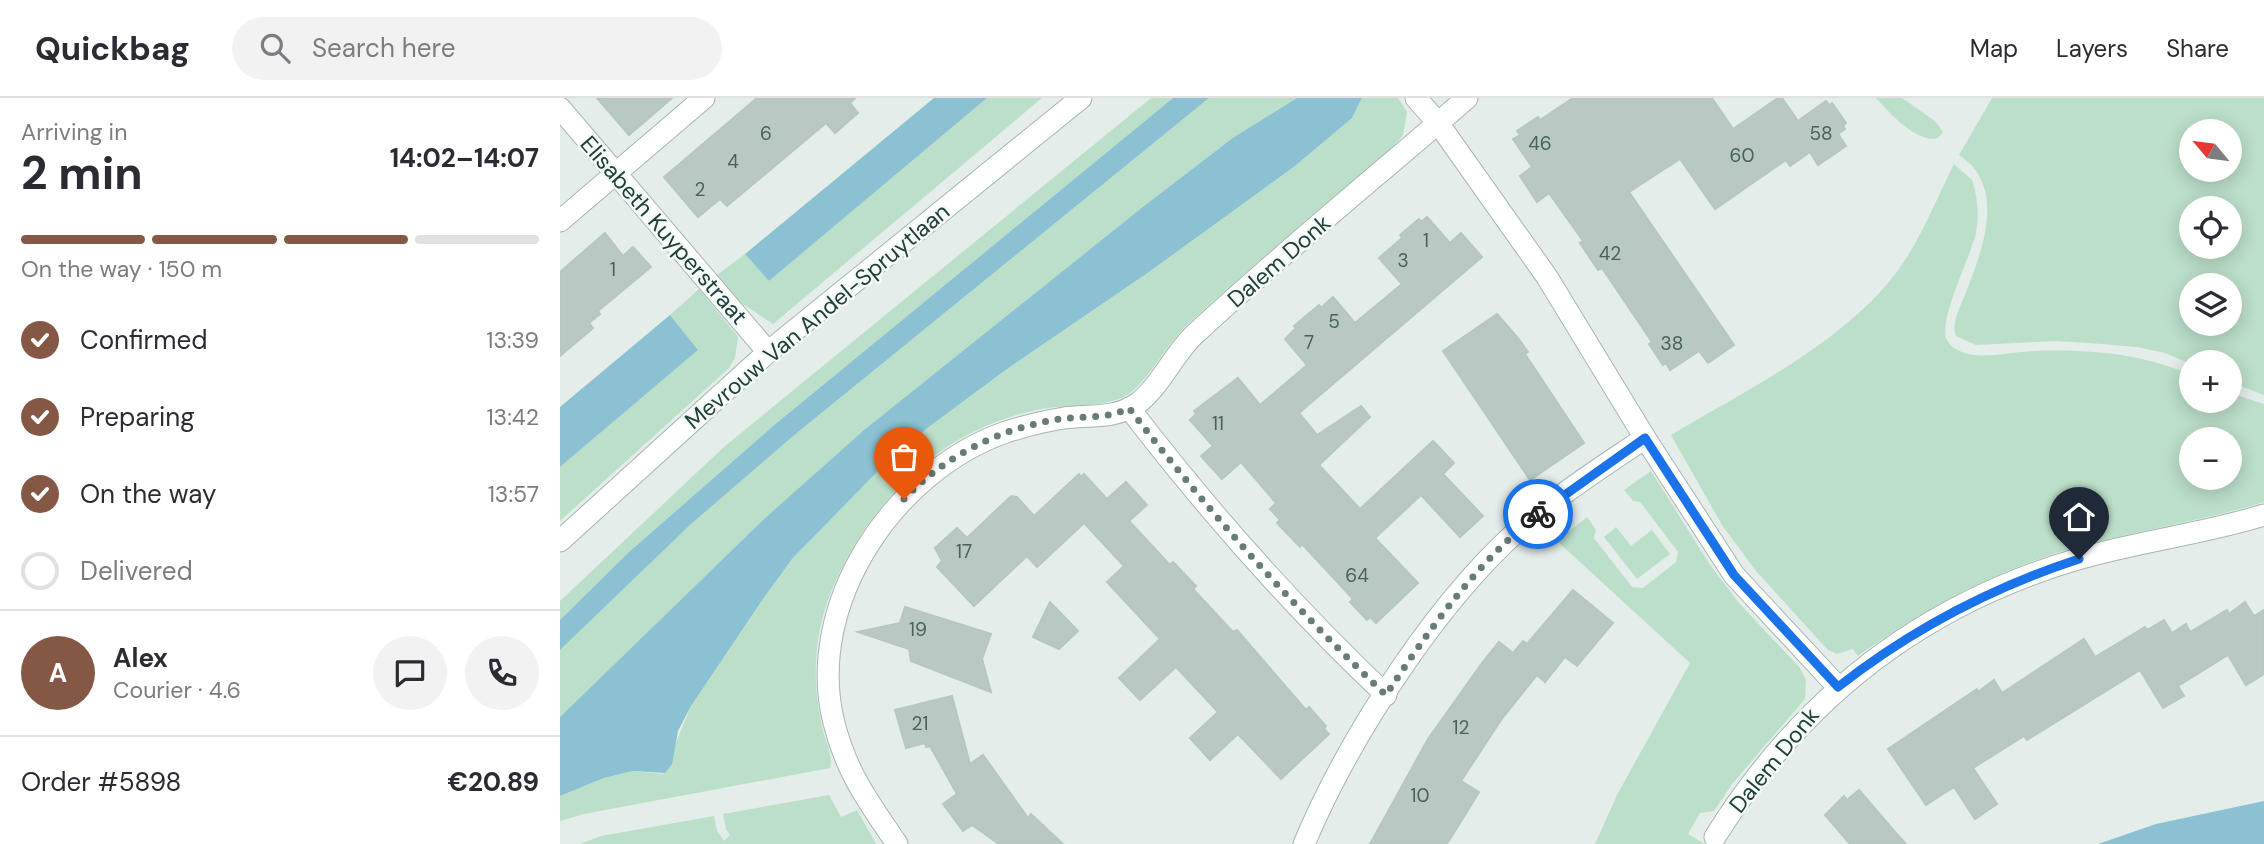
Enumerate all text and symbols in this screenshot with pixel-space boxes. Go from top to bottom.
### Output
search box [232,17,722,80]
text: Quickbag [35,27,190,70]
icon: search [256,29,294,67]
text: Search here [312,31,455,65]
text: Map [1970,33,2018,64]
text: Layers [2056,33,2128,64]
text: Share [2166,33,2229,64]
text: Arriving in [21,117,127,147]
north arrow [2179,119,2242,182]
map controls [2179,119,2242,490]
house number: 6 [760,121,772,146]
house number: 58 [1809,121,1833,146]
street label: Elisabeth Kuyperstraat [574,129,754,331]
house number: 46 [1528,131,1552,156]
text: 14:02–14:07 [390,141,539,175]
text: 2 min [21,143,143,203]
house number: 60 [1730,143,1754,168]
house number: 4 [727,149,739,174]
house number: 2 [695,177,706,202]
street label: Mevrouw Van Andel-Spruytlaan [678,196,956,436]
button: locate [2179,196,2242,259]
street label: Dalem Donk [1221,208,1337,314]
house number: 1 [1423,228,1429,253]
house number: 42 [1599,241,1621,266]
house number: 3 [1397,248,1409,273]
text: On the way · 150 m [21,254,222,284]
house number: 1 [610,257,616,282]
button: layers [2179,273,2242,336]
house number: 5 [1328,309,1340,334]
icon: check [21,321,59,359]
text: Confirmed [80,323,207,357]
text: 13:39 [486,325,539,355]
house number: 7 [1304,330,1314,355]
house number: 38 [1661,331,1683,356]
button: + [2179,350,2242,413]
icon: check [21,398,59,436]
text: Preparing [80,400,195,434]
text: 13:42 [486,402,539,432]
house number: 11 [1212,411,1224,436]
pin [874,427,934,499]
button: − [2179,427,2242,490]
icon: bag [885,438,923,476]
icon: check [21,475,59,513]
text: On the way [80,477,216,511]
text: 13:57 [488,479,539,509]
courier [1503,479,1573,549]
pin [2049,487,2109,559]
icon: bike [1519,495,1557,533]
icon: home [2060,498,2098,536]
house number: 17 [956,539,972,564]
text: Delivered [80,554,193,588]
house number: 64 [1345,563,1369,588]
house number: 19 [909,617,927,642]
button: chat [373,636,447,710]
button: phone [465,636,539,710]
text: Alex [113,641,168,675]
text: A [49,656,67,690]
text: Courier · 4.6 [113,675,241,705]
street label: Dalem Donk [1722,701,1826,819]
house number: 21 [912,711,928,736]
house number: 12 [1453,715,1469,740]
text: Order #5898 [21,765,181,799]
text: €20.89 [447,765,539,799]
house number: 10 [1411,783,1429,808]

